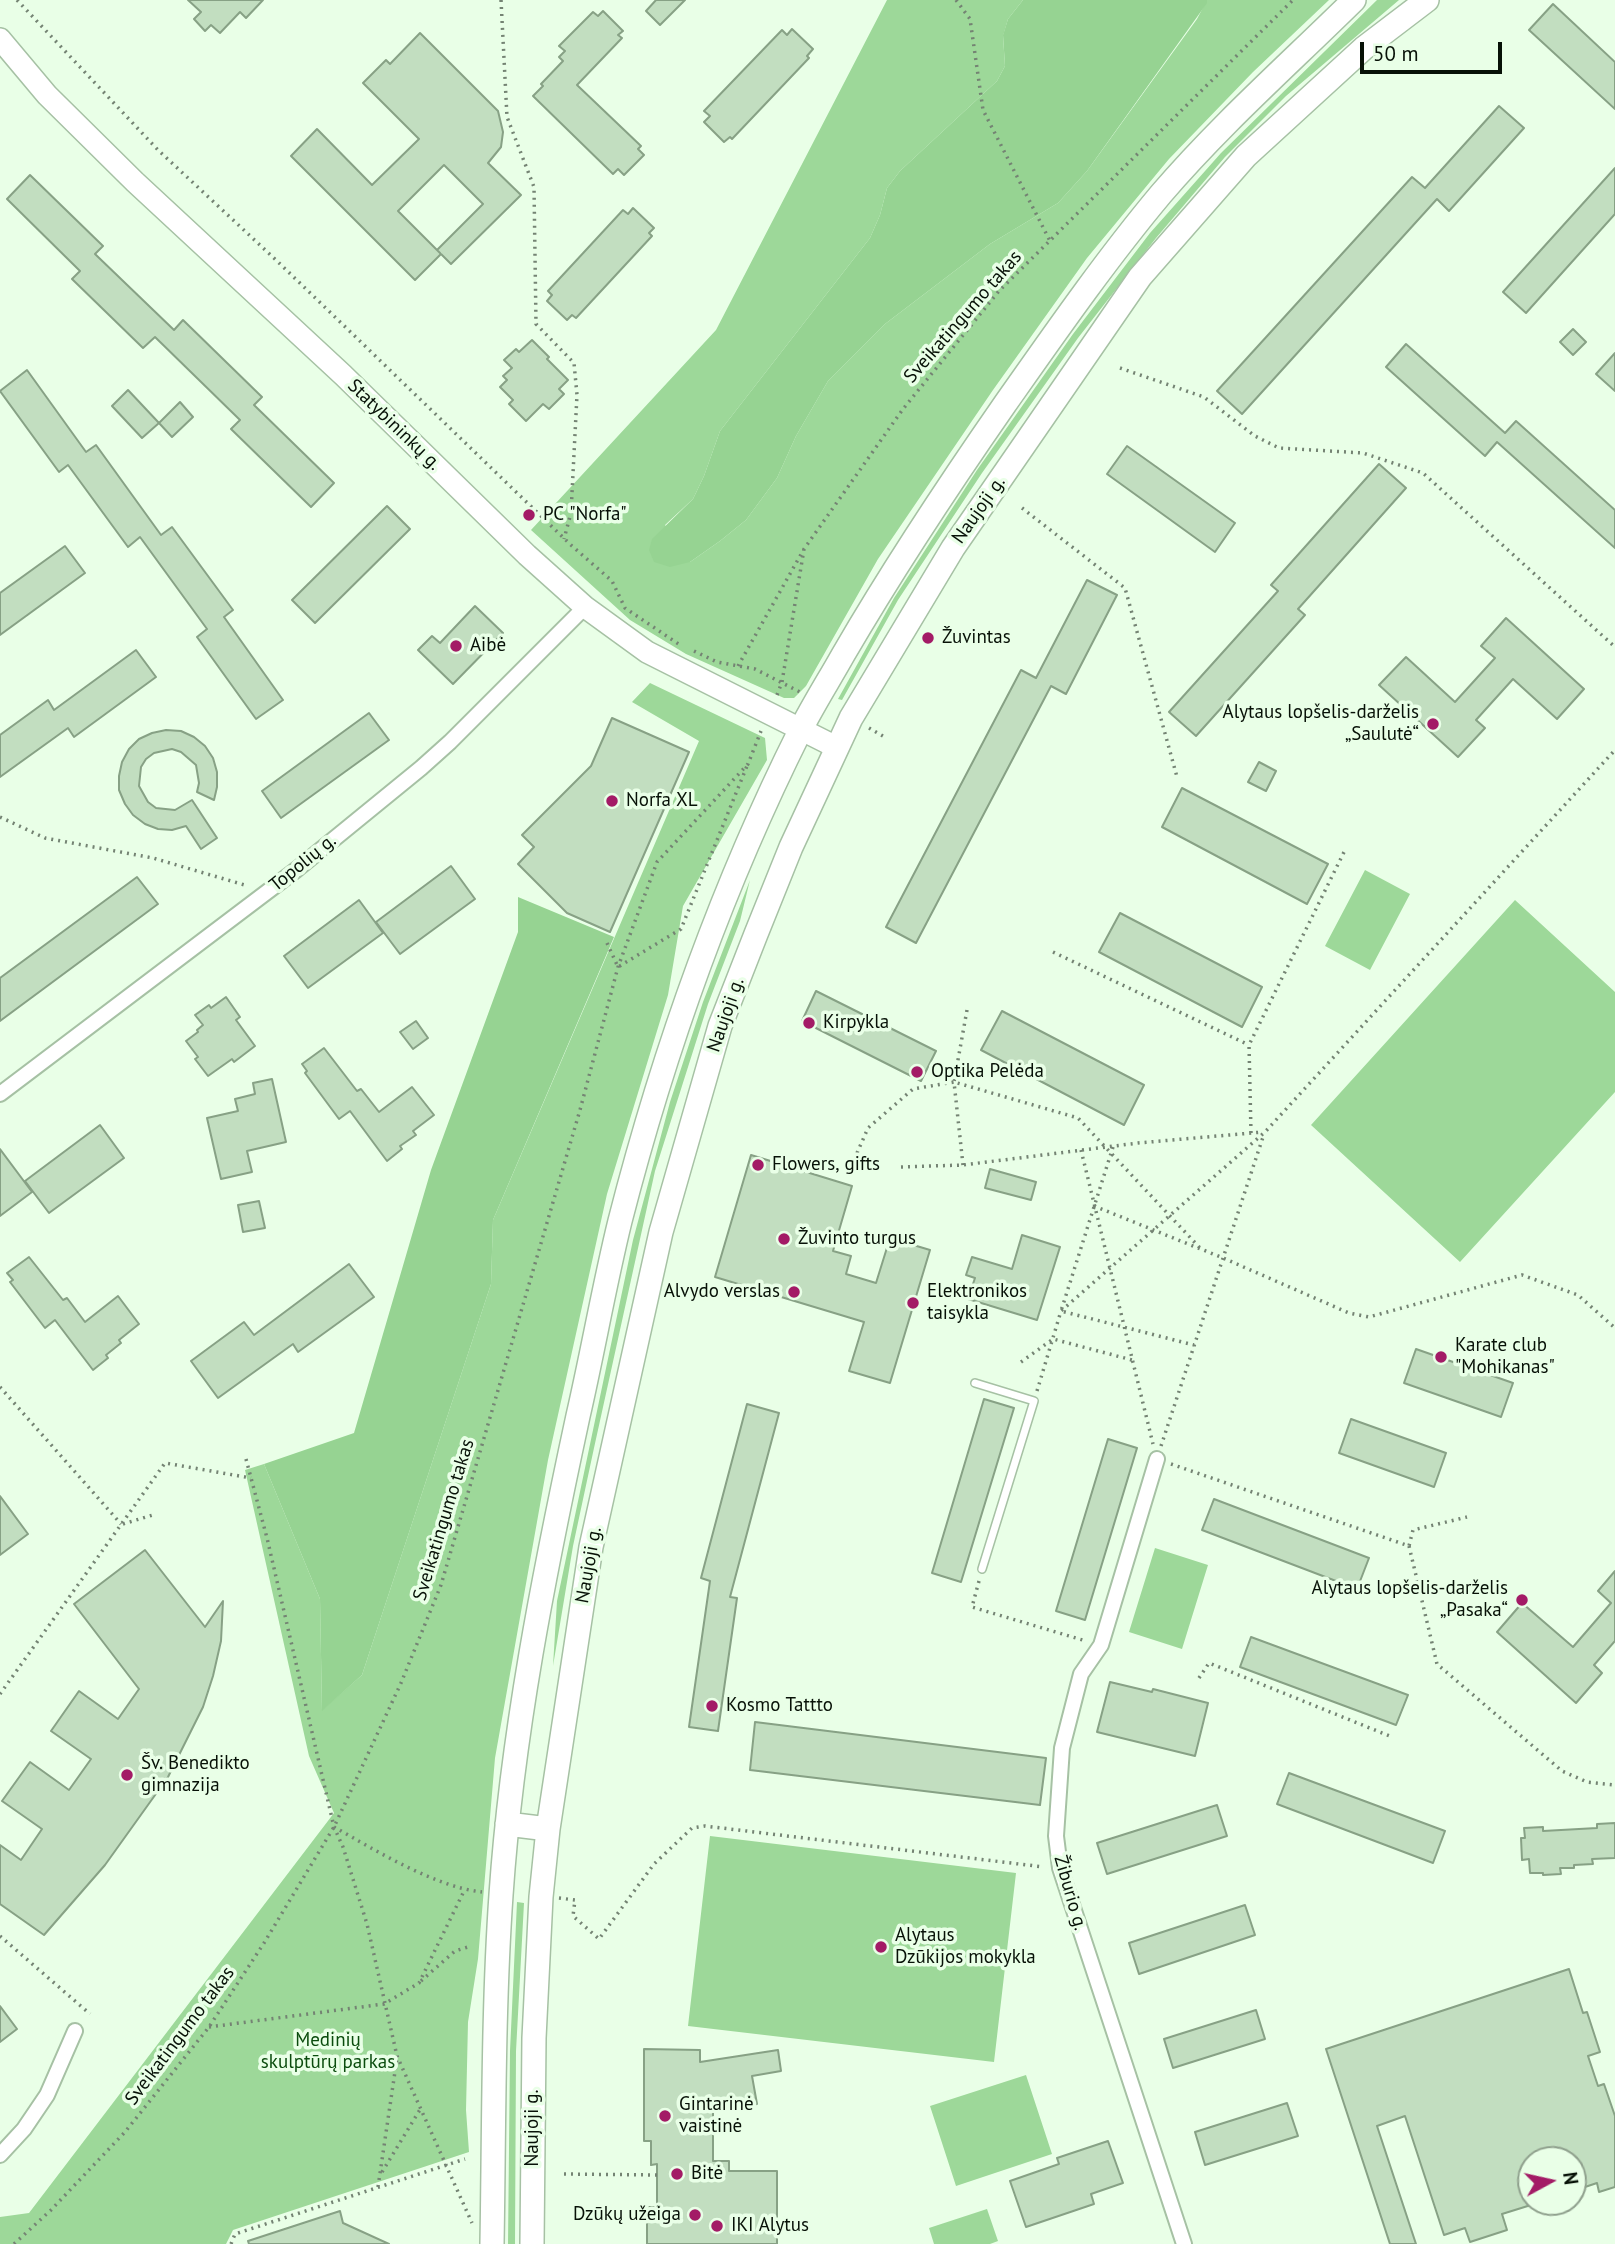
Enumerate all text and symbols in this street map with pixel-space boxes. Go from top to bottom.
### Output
scale bar [1363,28,1505,72]
text: 50 m [1373,40,1419,67]
street label: Sveikatingumo takas [899,246,1027,388]
street label: Statybininkų g. [343,375,445,475]
street label: Naujoji g. [948,472,1010,548]
place label: PC "Norfa" [543,504,627,526]
marker: PC "Norfa" [521,507,537,523]
place label: Žuvintas [942,627,1011,649]
marker: Žuvintas [920,630,936,646]
place label: Aibė [470,635,506,657]
marker: Aibė [448,638,464,654]
place label: Alytaus lopšelis-darželis „Saulutė“ [1223,702,1419,746]
marker: Alytaus lopšelis-darželis „Saulutė“ [1425,716,1441,732]
place label: Norfa XL [626,790,698,812]
marker: Norfa XL [604,793,620,809]
street label: Topolių g. [265,829,341,897]
street label: Naujoji g. [703,975,749,1055]
place label: Kirpykla [823,1012,889,1034]
marker: Kirpykla [801,1015,817,1031]
place label: Optika Pelėda [931,1061,1044,1083]
marker: Optika Pelėda [909,1064,925,1080]
place label: Flowers, gifts [772,1154,880,1176]
marker: Flowers, gifts [750,1157,766,1173]
place label: Žuvinto turgus [798,1228,916,1250]
marker: Žuvinto turgus [776,1231,792,1247]
place label: Alvydo verslas [664,1281,780,1303]
place label: Elektronikos taisykla [927,1281,1027,1325]
marker: Alvydo verslas [786,1284,802,1300]
marker: Elektronikos taisykla [905,1295,921,1311]
place label: Karate club "Mohikanas" [1455,1335,1555,1379]
marker: Karate club "Mohikanas" [1433,1349,1449,1365]
street label: Sveikatingumo takas [409,1436,479,1604]
street label: Naujoji g. [571,1525,607,1605]
place label: Alytaus lopšelis-darželis „Pasaka“ [1312,1578,1508,1622]
marker: Alytaus lopšelis-darželis „Pasaka“ [1514,1592,1530,1608]
place label: Kosmo Tattto [726,1695,833,1717]
marker: Kosmo Tattto [704,1698,720,1714]
place label: Šv. Benedikto gimnazija [141,1753,250,1797]
marker: Šv. Benedikto gimnazija [119,1767,135,1783]
street label: Žiburio g. [1048,1853,1092,1933]
place label: Alytaus Dzūkijos mokykla [895,1925,1036,1969]
marker: Alytaus Dzūkijos mokykla [873,1939,889,1955]
street label: Sveikatingumo takas [120,1962,240,2110]
park label: Medinių skulptūrų parkas [261,2030,395,2074]
street label: Naujoji g. [522,2089,544,2167]
place label: Gintarinė vaistinė [679,2094,754,2138]
marker: Gintarinė vaistinė [657,2108,673,2124]
north arrow [1517,2146,1587,2216]
place label: Bitė [691,2163,723,2185]
marker: Bitė [669,2166,685,2182]
text: N [1558,2170,1584,2186]
place label: Dzūkų užeiga [573,2204,681,2226]
marker: Dzūkų užeiga [687,2207,703,2223]
place label: IKI Alytus [731,2215,809,2237]
marker: IKI Alytus [709,2218,725,2234]

